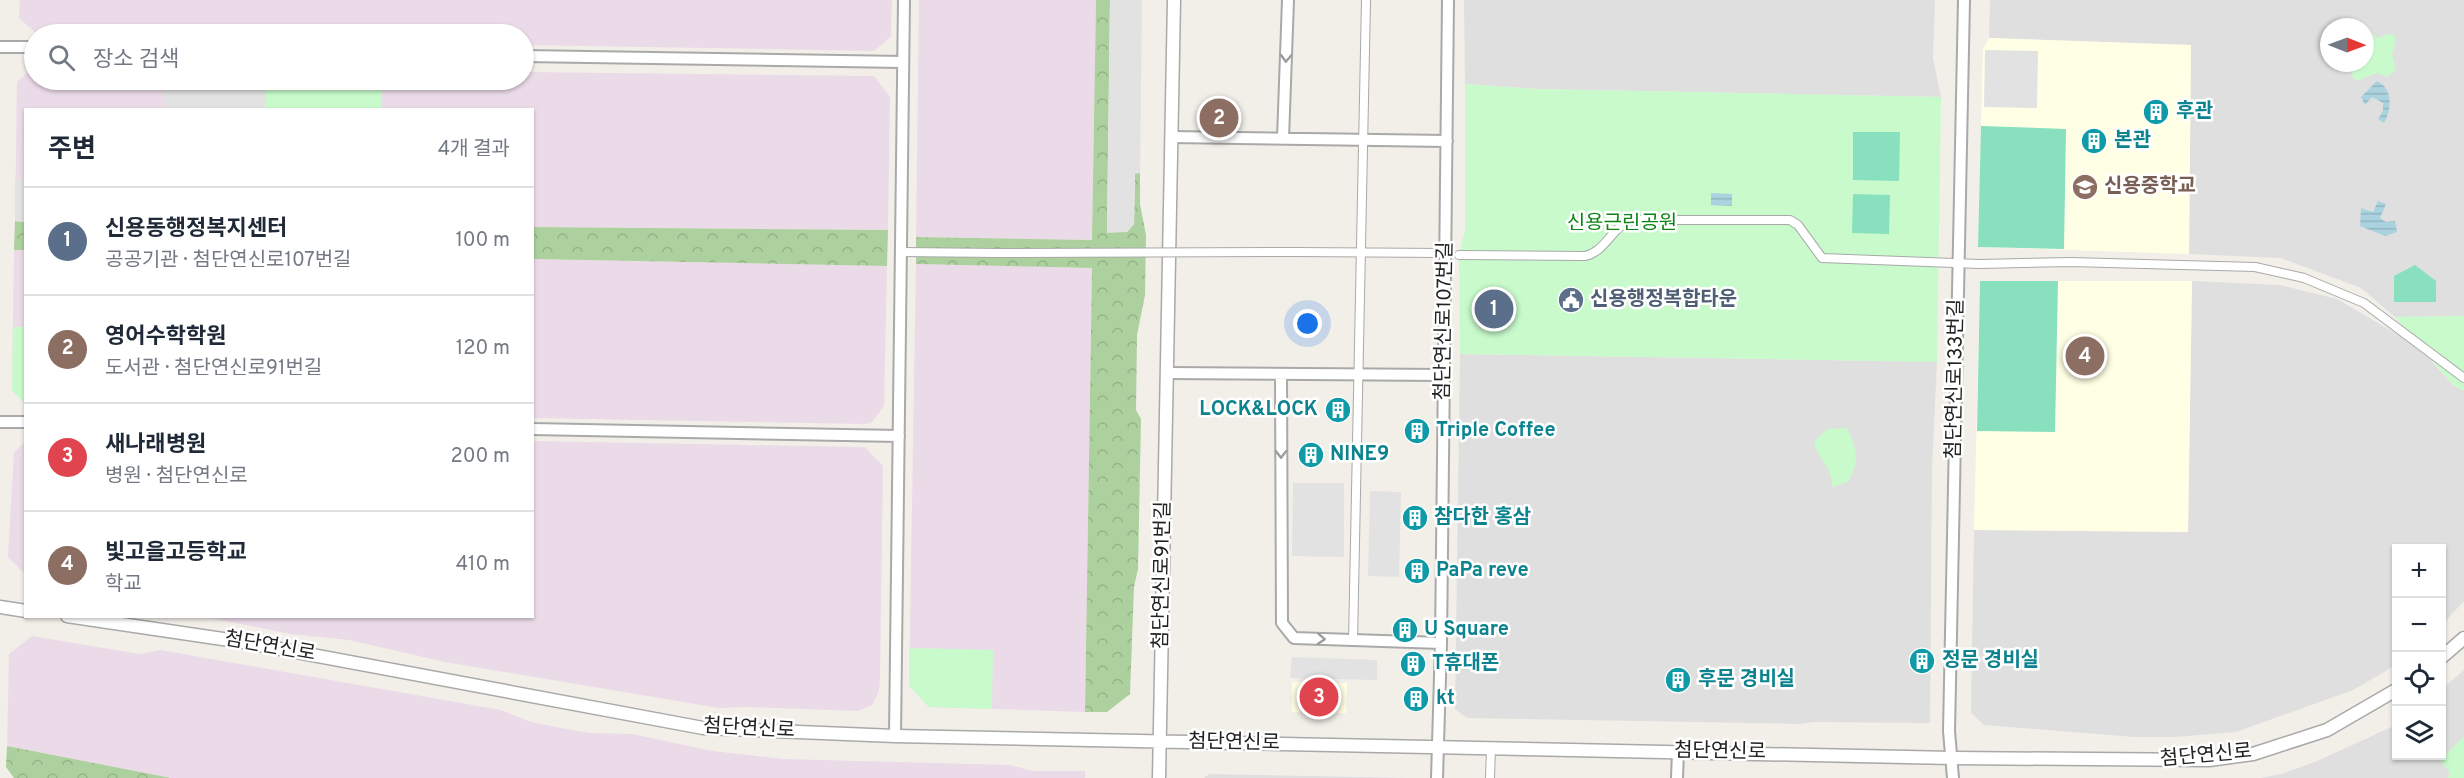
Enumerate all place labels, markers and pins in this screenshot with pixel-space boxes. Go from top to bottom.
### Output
pin: 2 [1200,96,1238,140]
building icon: 후관 [2141,97,2171,127]
place label: 후관 [2176,99,2213,125]
building icon: 본관 [2079,126,2109,156]
place label: 본관 [2114,128,2151,154]
school or university icon: 신용중학교 [2070,172,2100,202]
place label: 신용중학교 [2104,174,2196,200]
public building icon: 신용행정복합타운 [1556,285,1586,315]
pin: 1 [1474,286,1514,332]
place label: 신용행정복합타운 [1590,287,1737,313]
pin: 4 [2066,334,2104,378]
building icon: LOCK&LOCK [1323,395,1353,425]
place label: LOCK&LOCK [1199,397,1318,423]
building icon: Triple Coffee [1402,416,1432,446]
place label: Triple Coffee [1436,418,1556,444]
building icon: NINE9 [1296,440,1326,470]
place label: NINE9 [1330,442,1389,468]
building icon: 참다한 홍삼 [1400,503,1430,533]
place label: 참다한 홍삼 [1434,505,1532,531]
building icon: PaPa reve [1402,556,1432,586]
place label: PaPa reve [1436,558,1529,584]
building icon: U Square [1390,615,1420,645]
place label: U Square [1424,617,1509,643]
building icon: 정문 경비실 [1907,646,1937,676]
place label: 정문 경비실 [1942,648,2039,674]
building icon: T휴대폰 [1398,649,1428,679]
place label: T휴대폰 [1432,651,1499,677]
building icon: 후문 경비실 [1663,665,1693,695]
place label: 후문 경비실 [1698,667,1795,693]
pin: 3 [1300,674,1338,720]
building icon: kt [1401,684,1431,714]
place label: kt [1436,686,1455,712]

